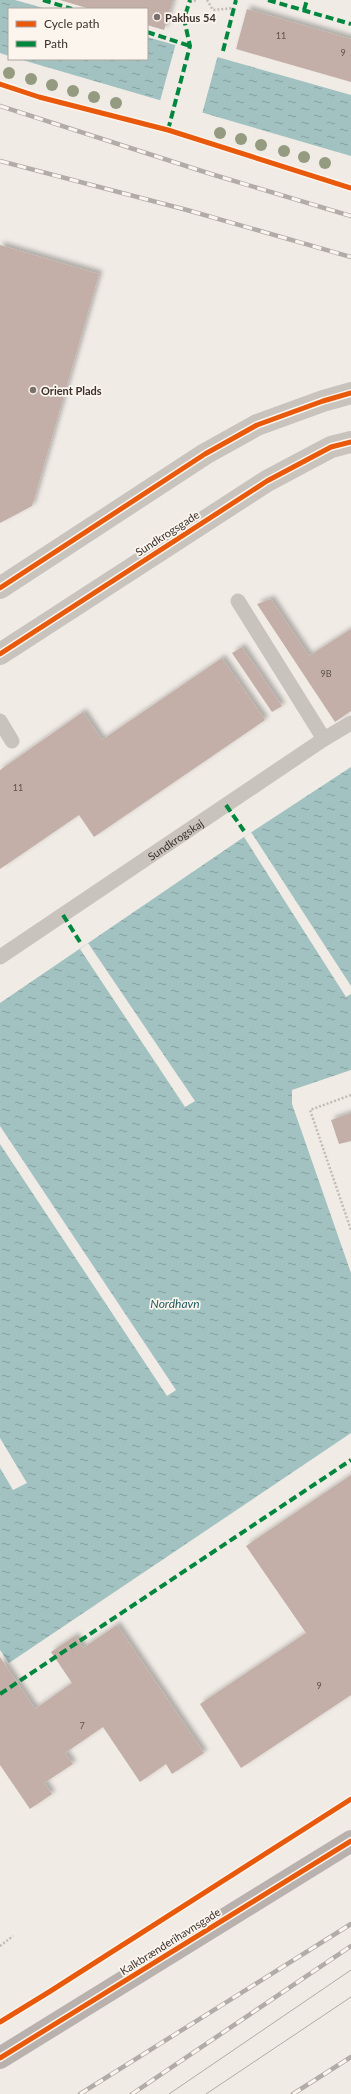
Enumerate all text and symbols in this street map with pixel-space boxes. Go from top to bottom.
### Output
legend [8,8,148,60]
place label: Pakhus 54 [165,11,216,24]
marker: Pakhus 54 [152,12,162,22]
text: Cycle path [44,16,99,31]
house number: 11 [276,30,286,41]
text: Path [44,36,68,51]
house number: 9 [340,47,346,58]
place label: Orient Plads [41,384,102,397]
marker: Orient Plads [28,385,38,395]
street label: Sundkrogsgade [133,507,202,558]
house number: 9B [320,668,332,679]
house number: 11 [13,782,23,793]
street label: Sundkrogskaj [145,816,206,862]
water label: Nordhavn [150,1296,200,1311]
house number: 9 [316,1680,322,1691]
house number: 7 [79,1720,85,1731]
street label: Kalkbrænderihavnsgade [117,1905,223,1977]

